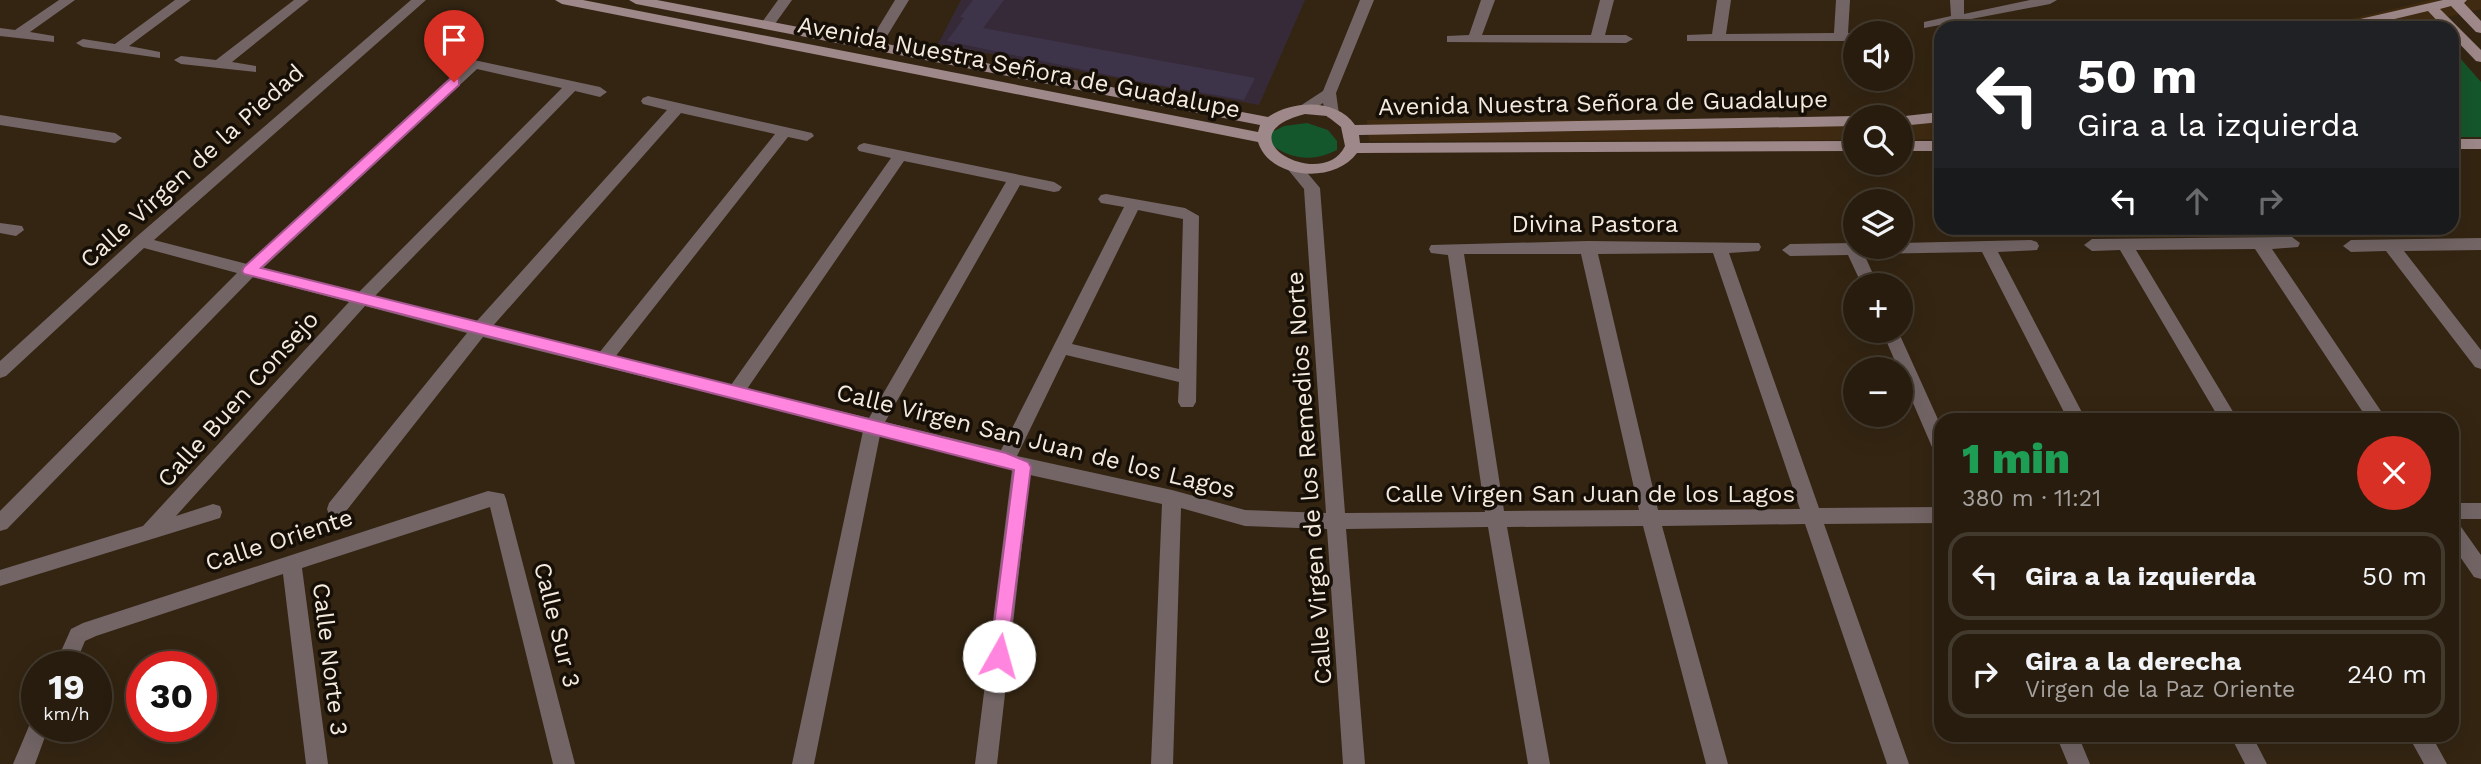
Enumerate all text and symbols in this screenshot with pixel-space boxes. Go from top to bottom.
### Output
pin [424,10,484,82]
street label: Avenida Nuestra Señora de Guadalupe [795,10,1243,124]
icon: arrive [435,21,473,59]
map controls [1843,21,1913,427]
button: sound [1843,21,1913,91]
text: 50 m [2077,47,2197,105]
icon: left [1962,49,2053,140]
street label: Calle Virgen de la Piedad [75,58,309,274]
street label: Avenida Nuestra Señora de Guadalupe [1378,85,1828,121]
button: search [1843,105,1913,175]
text: Gira a la izquierda [2077,106,2359,144]
icon: left [2105,182,2143,220]
icon: ahead [2178,182,2216,220]
icon: right [2251,182,2289,220]
button: layers [1843,189,1913,259]
street label: Divina Pastora [1512,210,1678,238]
street label: Calle Virgen de los Remedios Norte [1281,271,1337,685]
button: + [1843,273,1913,343]
street label: Calle Buen Consejo [152,305,324,493]
button: − [1843,357,1913,427]
street label: Calle Virgen San Juan de los Lagos [834,378,1238,504]
text: 1 min [1962,434,2070,483]
button: close [2357,436,2431,510]
street label: Calle Virgen San Juan de los Lagos [1385,480,1795,508]
text: 380 m · 11:21 [1962,485,2101,512]
street label: Calle Oriente [202,503,356,577]
icon: left [1966,557,2004,595]
street label: Calle Sur 3 [528,559,586,691]
text: Gira a la izquierda [2025,561,2256,591]
text: 50 m [2362,561,2427,591]
street label: Calle Norte 3 [307,581,353,737]
position arrow [962,619,1036,693]
text: Gira a la derecha [2025,646,2241,676]
speed limit sign: 30 [126,651,217,742]
icon: right [1966,655,2004,693]
text: 240 m [2347,659,2427,689]
text: 19 [48,666,85,708]
text: Virgen de la Paz Oriente [2025,676,2295,703]
text: km/h [43,703,90,724]

